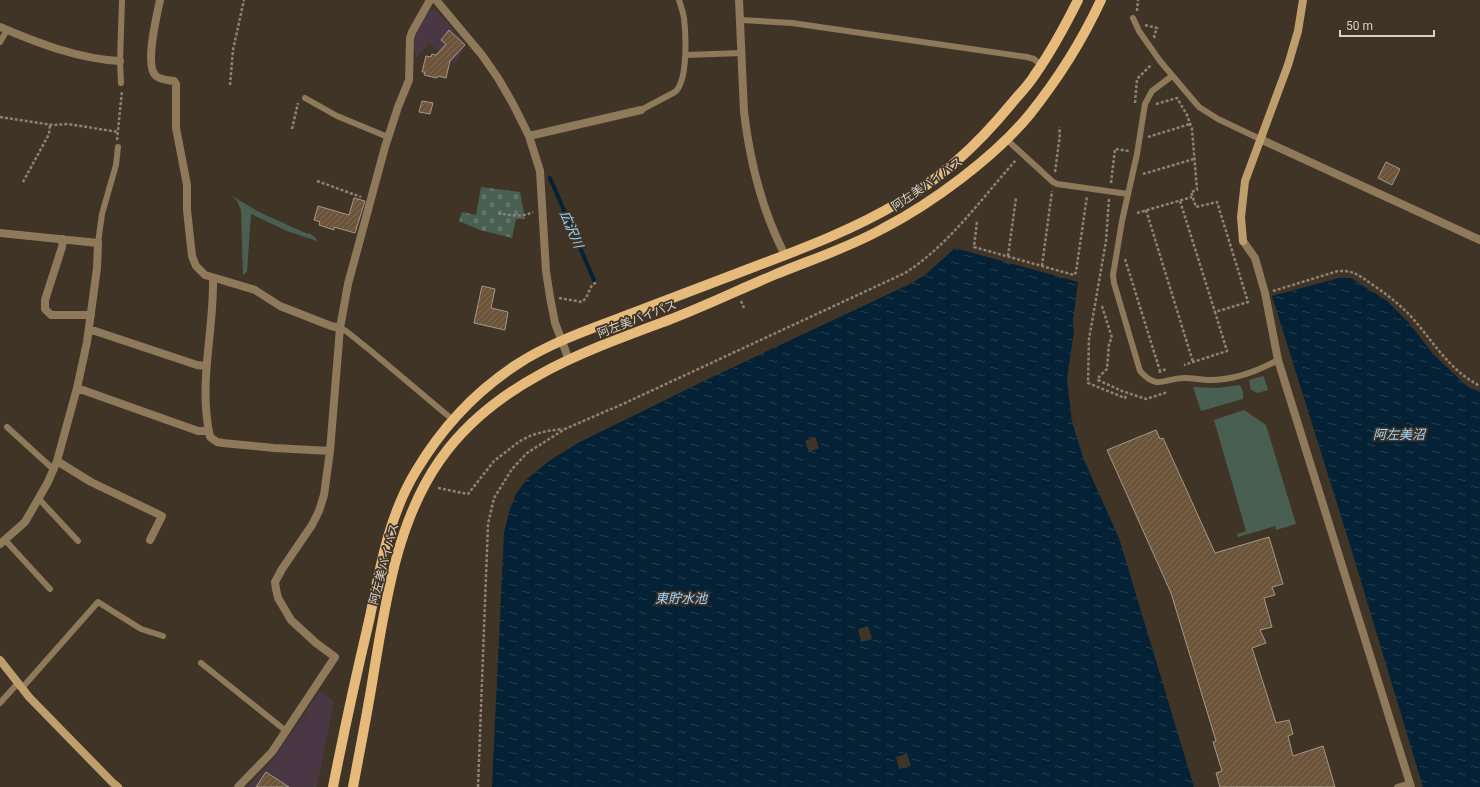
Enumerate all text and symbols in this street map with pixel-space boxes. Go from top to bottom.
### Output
scale bar [1340,12,1434,38]
text: 50 m [1346,19,1373,33]
street label: 阿左美バイパス [889,154,965,214]
water label: 広沢川 [557,208,587,252]
street label: 阿左美バイパス [595,297,679,341]
water label: 阿左美沼 [1373,427,1427,442]
street label: 阿左美バイパス [366,522,402,606]
water label: 東貯水池 [655,591,709,606]

